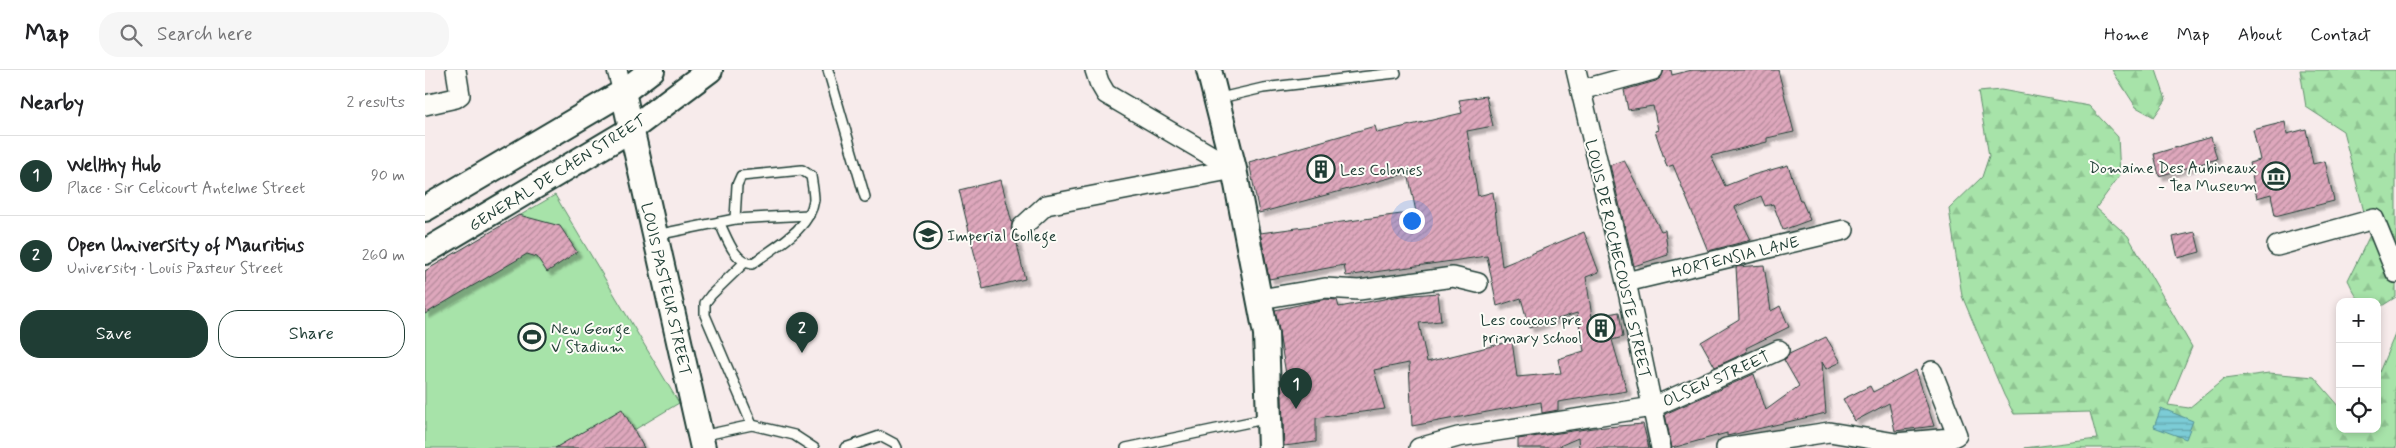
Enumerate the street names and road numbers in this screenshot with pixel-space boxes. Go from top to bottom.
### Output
street label: GENERAL DE CAEN STREET [465,109,651,237]
street label: LOUIS DE ROCHECOUSTE STREET [1580,138,1655,381]
street label: LOUIS PASTEUR STREET [635,201,696,378]
street label: HORTENSIA LANE [1669,231,1801,283]
street label: OLSEN STREET [1660,346,1773,412]

